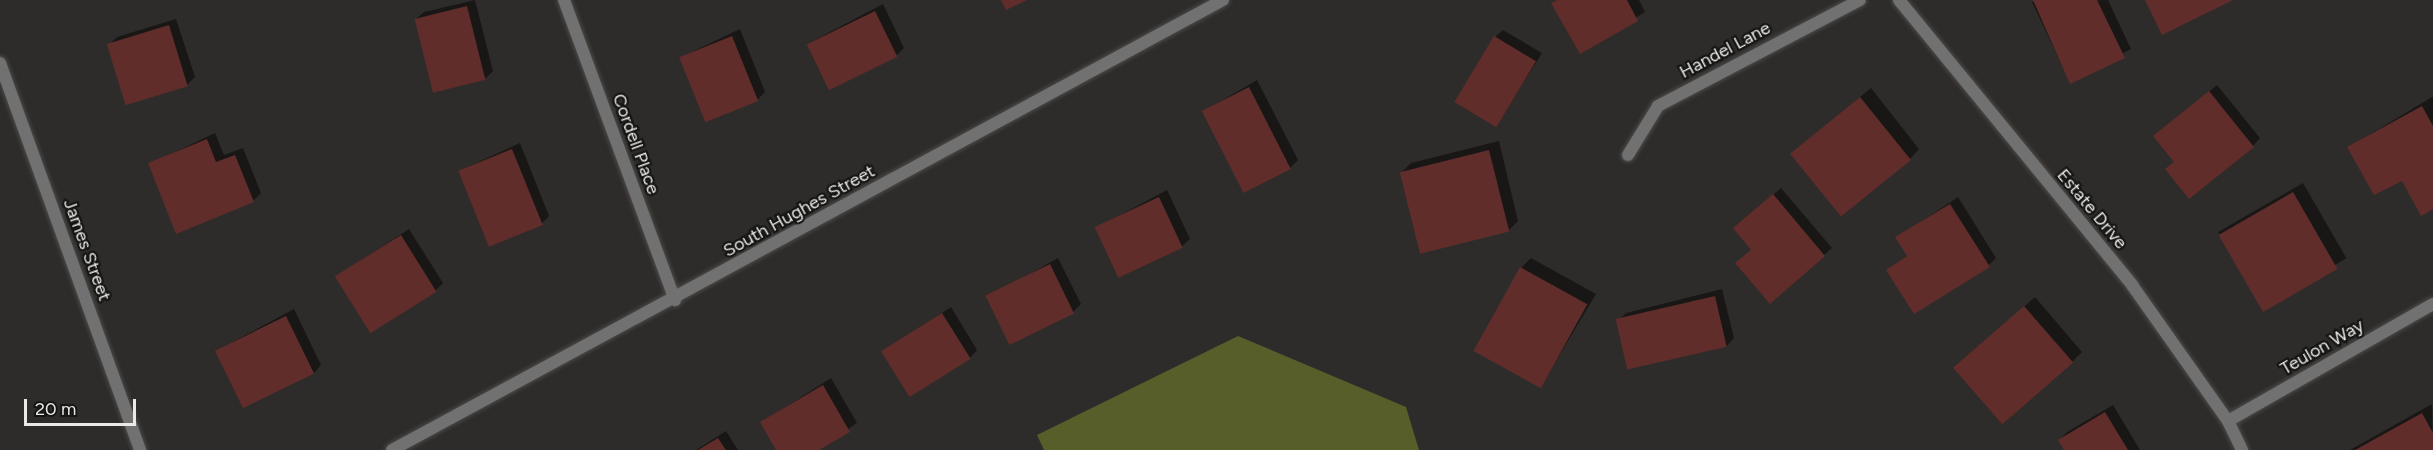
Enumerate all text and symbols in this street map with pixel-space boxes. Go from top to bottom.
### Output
street label: Handel Lane [1676,17,1774,83]
street label: Cordell Place [608,91,664,197]
street label: South Hughes Street [719,160,879,262]
street label: Estate Drive [2052,165,2132,253]
street label: James Street [59,196,115,304]
street label: Teulon Way [2276,314,2368,380]
scale bar [27,387,140,425]
text: 20 m [35,398,76,420]

